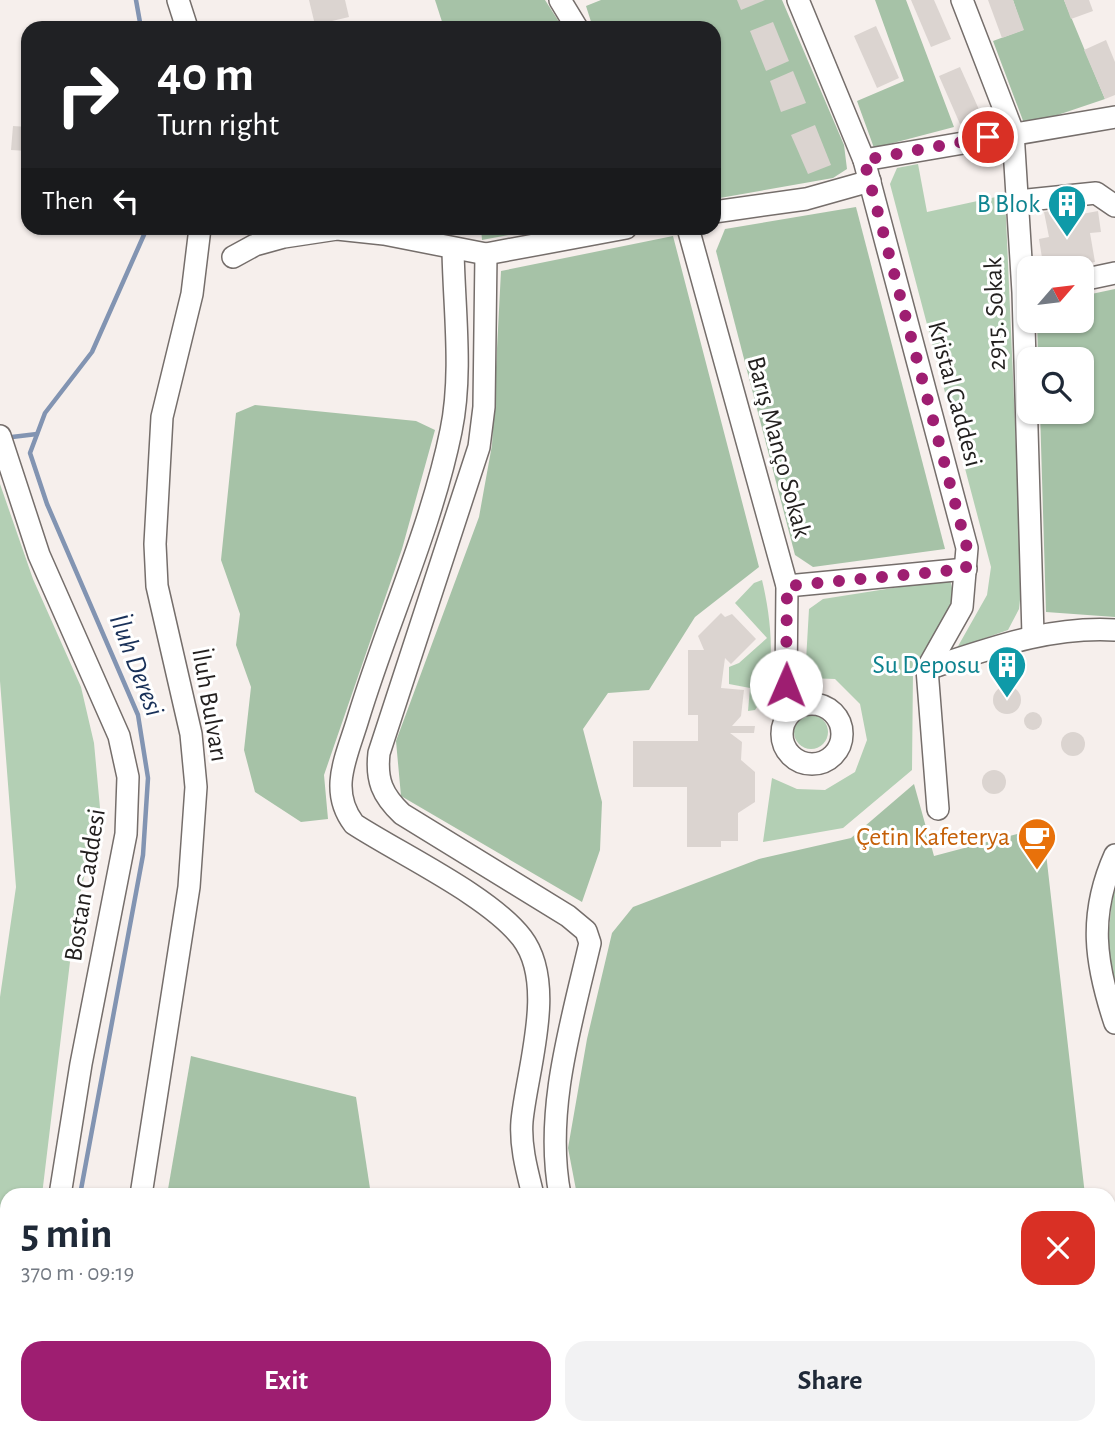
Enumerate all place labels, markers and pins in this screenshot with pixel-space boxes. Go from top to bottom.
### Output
pin [958,107,1018,167]
building icon: B Blok [1046,183,1088,238]
place label: B Blok [977,191,1040,217]
building icon: Su Deposu [986,644,1028,699]
place label: Su Deposu [873,652,980,678]
cafe icon: Çetin Kafeterya [1016,816,1058,871]
place label: Çetin Kafeterya [856,824,1010,850]

